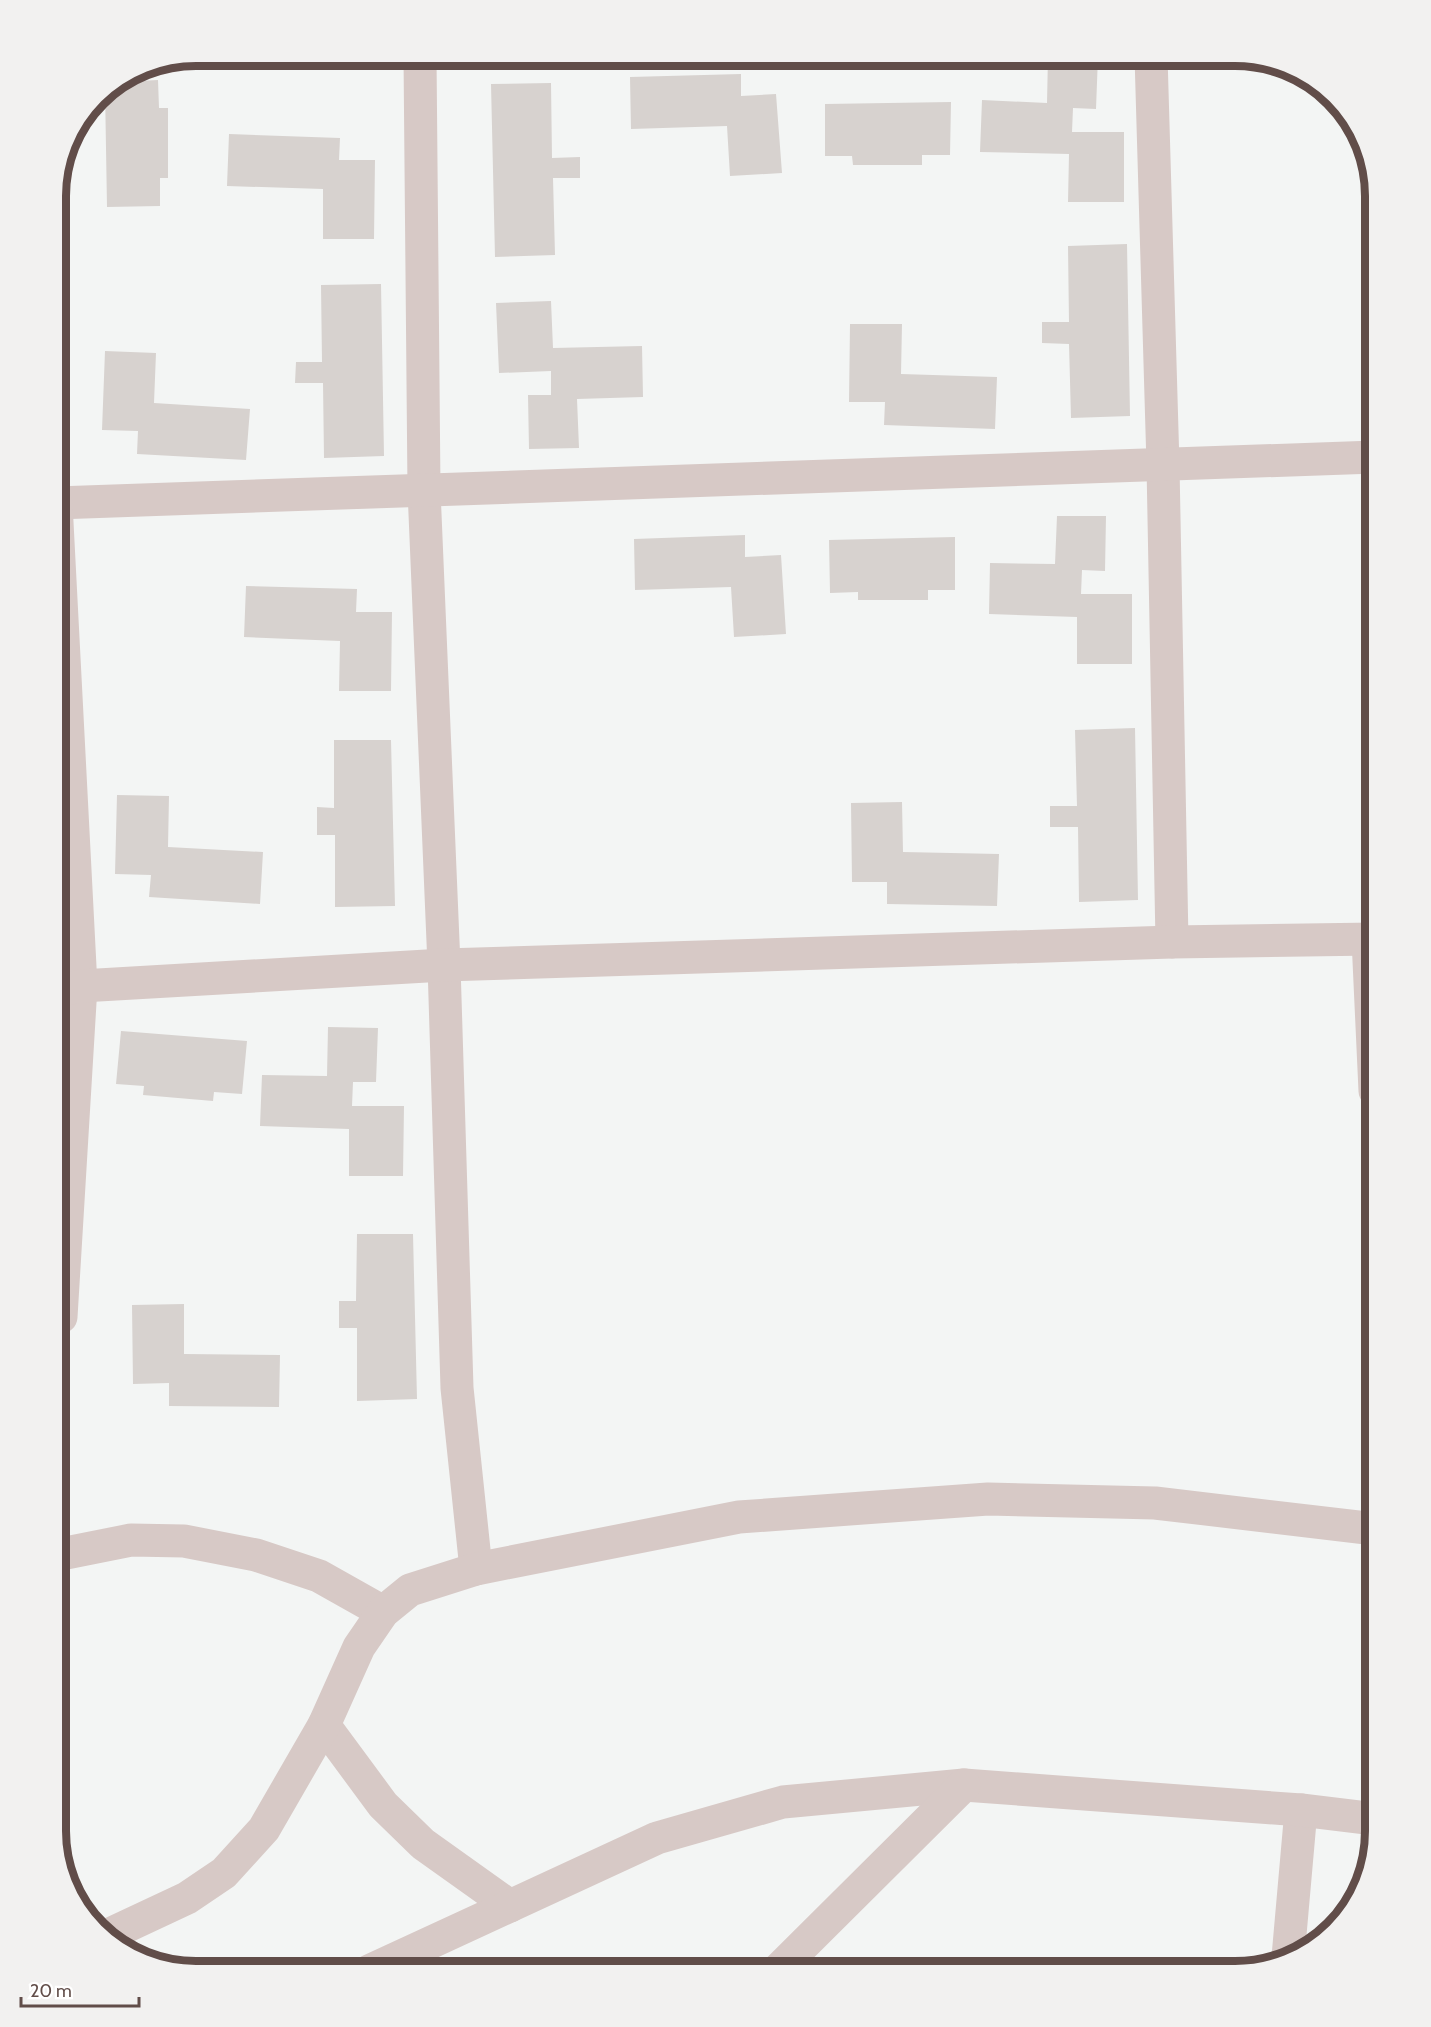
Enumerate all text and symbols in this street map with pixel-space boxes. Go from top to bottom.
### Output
scale bar [21,1970,140,2008]
text: 20 m [30,1980,72,2002]

